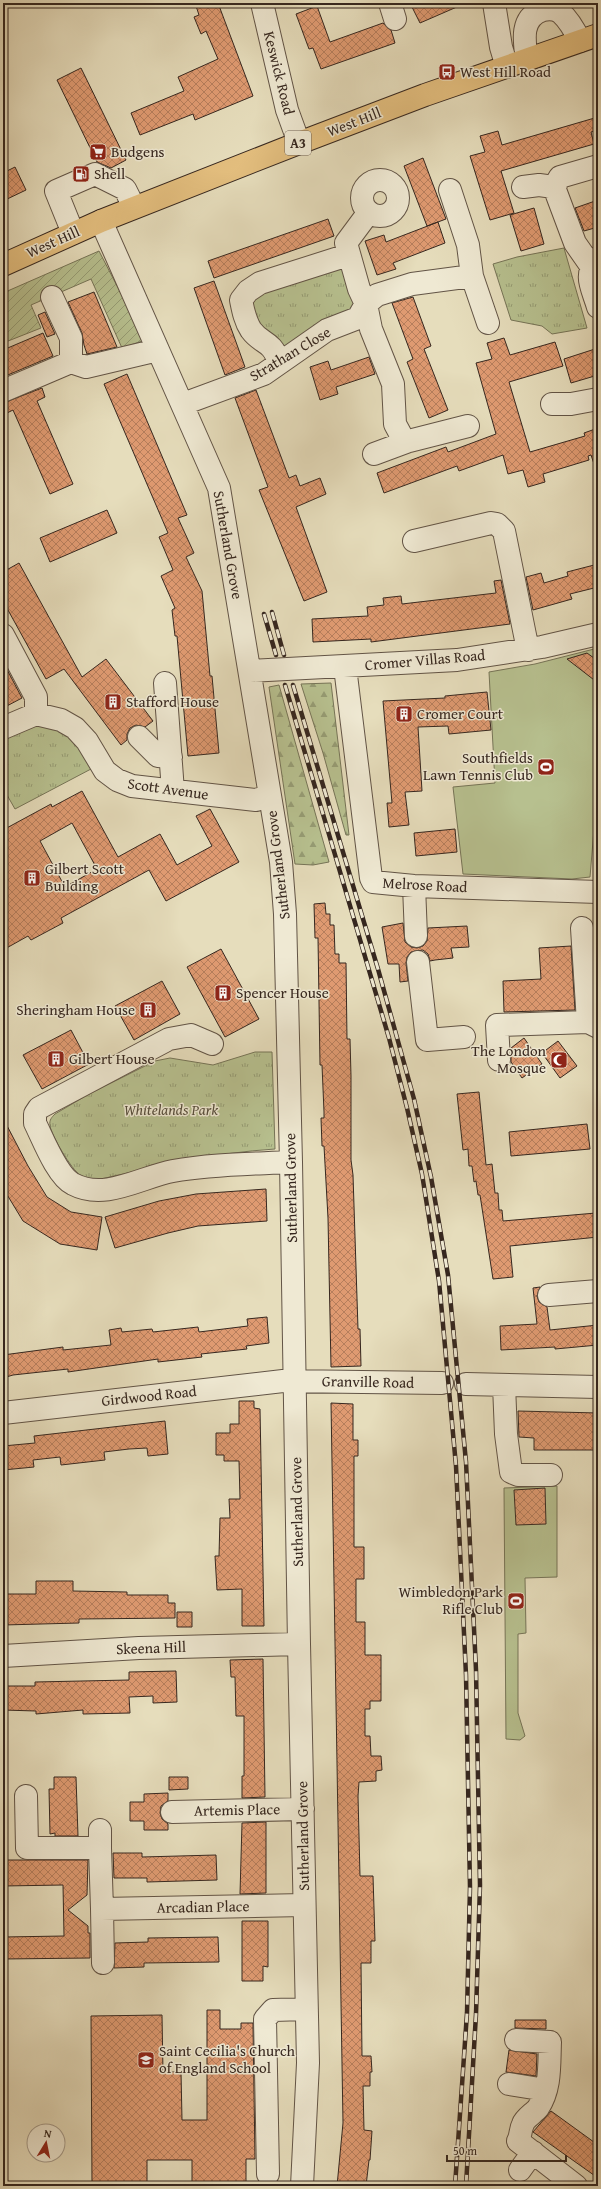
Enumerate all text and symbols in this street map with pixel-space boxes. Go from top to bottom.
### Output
street label: Keswick Road [259,29,300,117]
place label: West Hill Road [460,61,551,82]
bus stop icon: West Hill Road [437,62,457,82]
street label: West Hill [324,102,384,141]
road number: A3 [285,131,311,155]
place label: Budgens [111,141,165,162]
supermarket icon: Budgens [88,142,108,162]
place label: Shell [94,163,125,184]
fuel station icon: Shell [71,164,91,184]
street label: West Hill [23,220,83,263]
street label: Strathan Close [245,321,334,386]
street label: Sutherland Grove [209,489,248,601]
street label: Cromer Villas Road [364,644,486,675]
place label: Stafford House [126,691,219,712]
building icon: Stafford House [103,692,123,712]
place label: Cromer Court [417,703,504,724]
building icon: Cromer Court [394,704,414,724]
place label: Southfields Lawn Tennis Club [423,747,533,785]
sports icon: Southfields Lawn Tennis Club [536,757,556,777]
street label: Scott Avenue [126,772,210,805]
street label: Sutherland Grove [260,809,295,921]
place label: Gilbert Scott Building [45,858,125,896]
building icon: Gilbert Scott Building [22,868,42,888]
street label: Melrose Road [382,872,468,897]
place label: Spencer House [236,982,329,1003]
building icon: Spencer House [213,983,233,1003]
place label: Sheringham House [16,999,135,1020]
building icon: Sheringham House [138,1000,158,1020]
place label: The London Mosque [471,1040,547,1078]
place label: Gilbert House [69,1048,155,1069]
building icon: Gilbert House [46,1049,66,1069]
mosque icon: The London Mosque [549,1050,569,1070]
park label: Whitelands Park [124,1099,218,1120]
street label: Sutherland Grove [279,1133,302,1243]
street label: Granville Road [322,1370,414,1393]
street label: Girdwood Road [100,1380,198,1411]
street label: Sutherland Grove [285,1457,308,1567]
place label: Wimbledon Park Rifle Club [398,1581,503,1619]
sports icon: Wimbledon Park Rifle Club [506,1591,526,1611]
street label: Skeena Hill [116,1636,186,1659]
street label: Sutherland Grove [291,1781,314,1891]
street label: Artemis Place [194,1798,280,1821]
street label: Arcadian Place [156,1895,250,1918]
place label: Saint Cecilia's Church of England School [159,2040,295,2078]
school or university icon: Saint Cecilia's Church of England School [136,2050,156,2070]
north arrow [26,2123,66,2163]
text: N [43,2125,53,2142]
scale bar [447,2137,566,2163]
text: 50 m [453,2142,477,2159]

